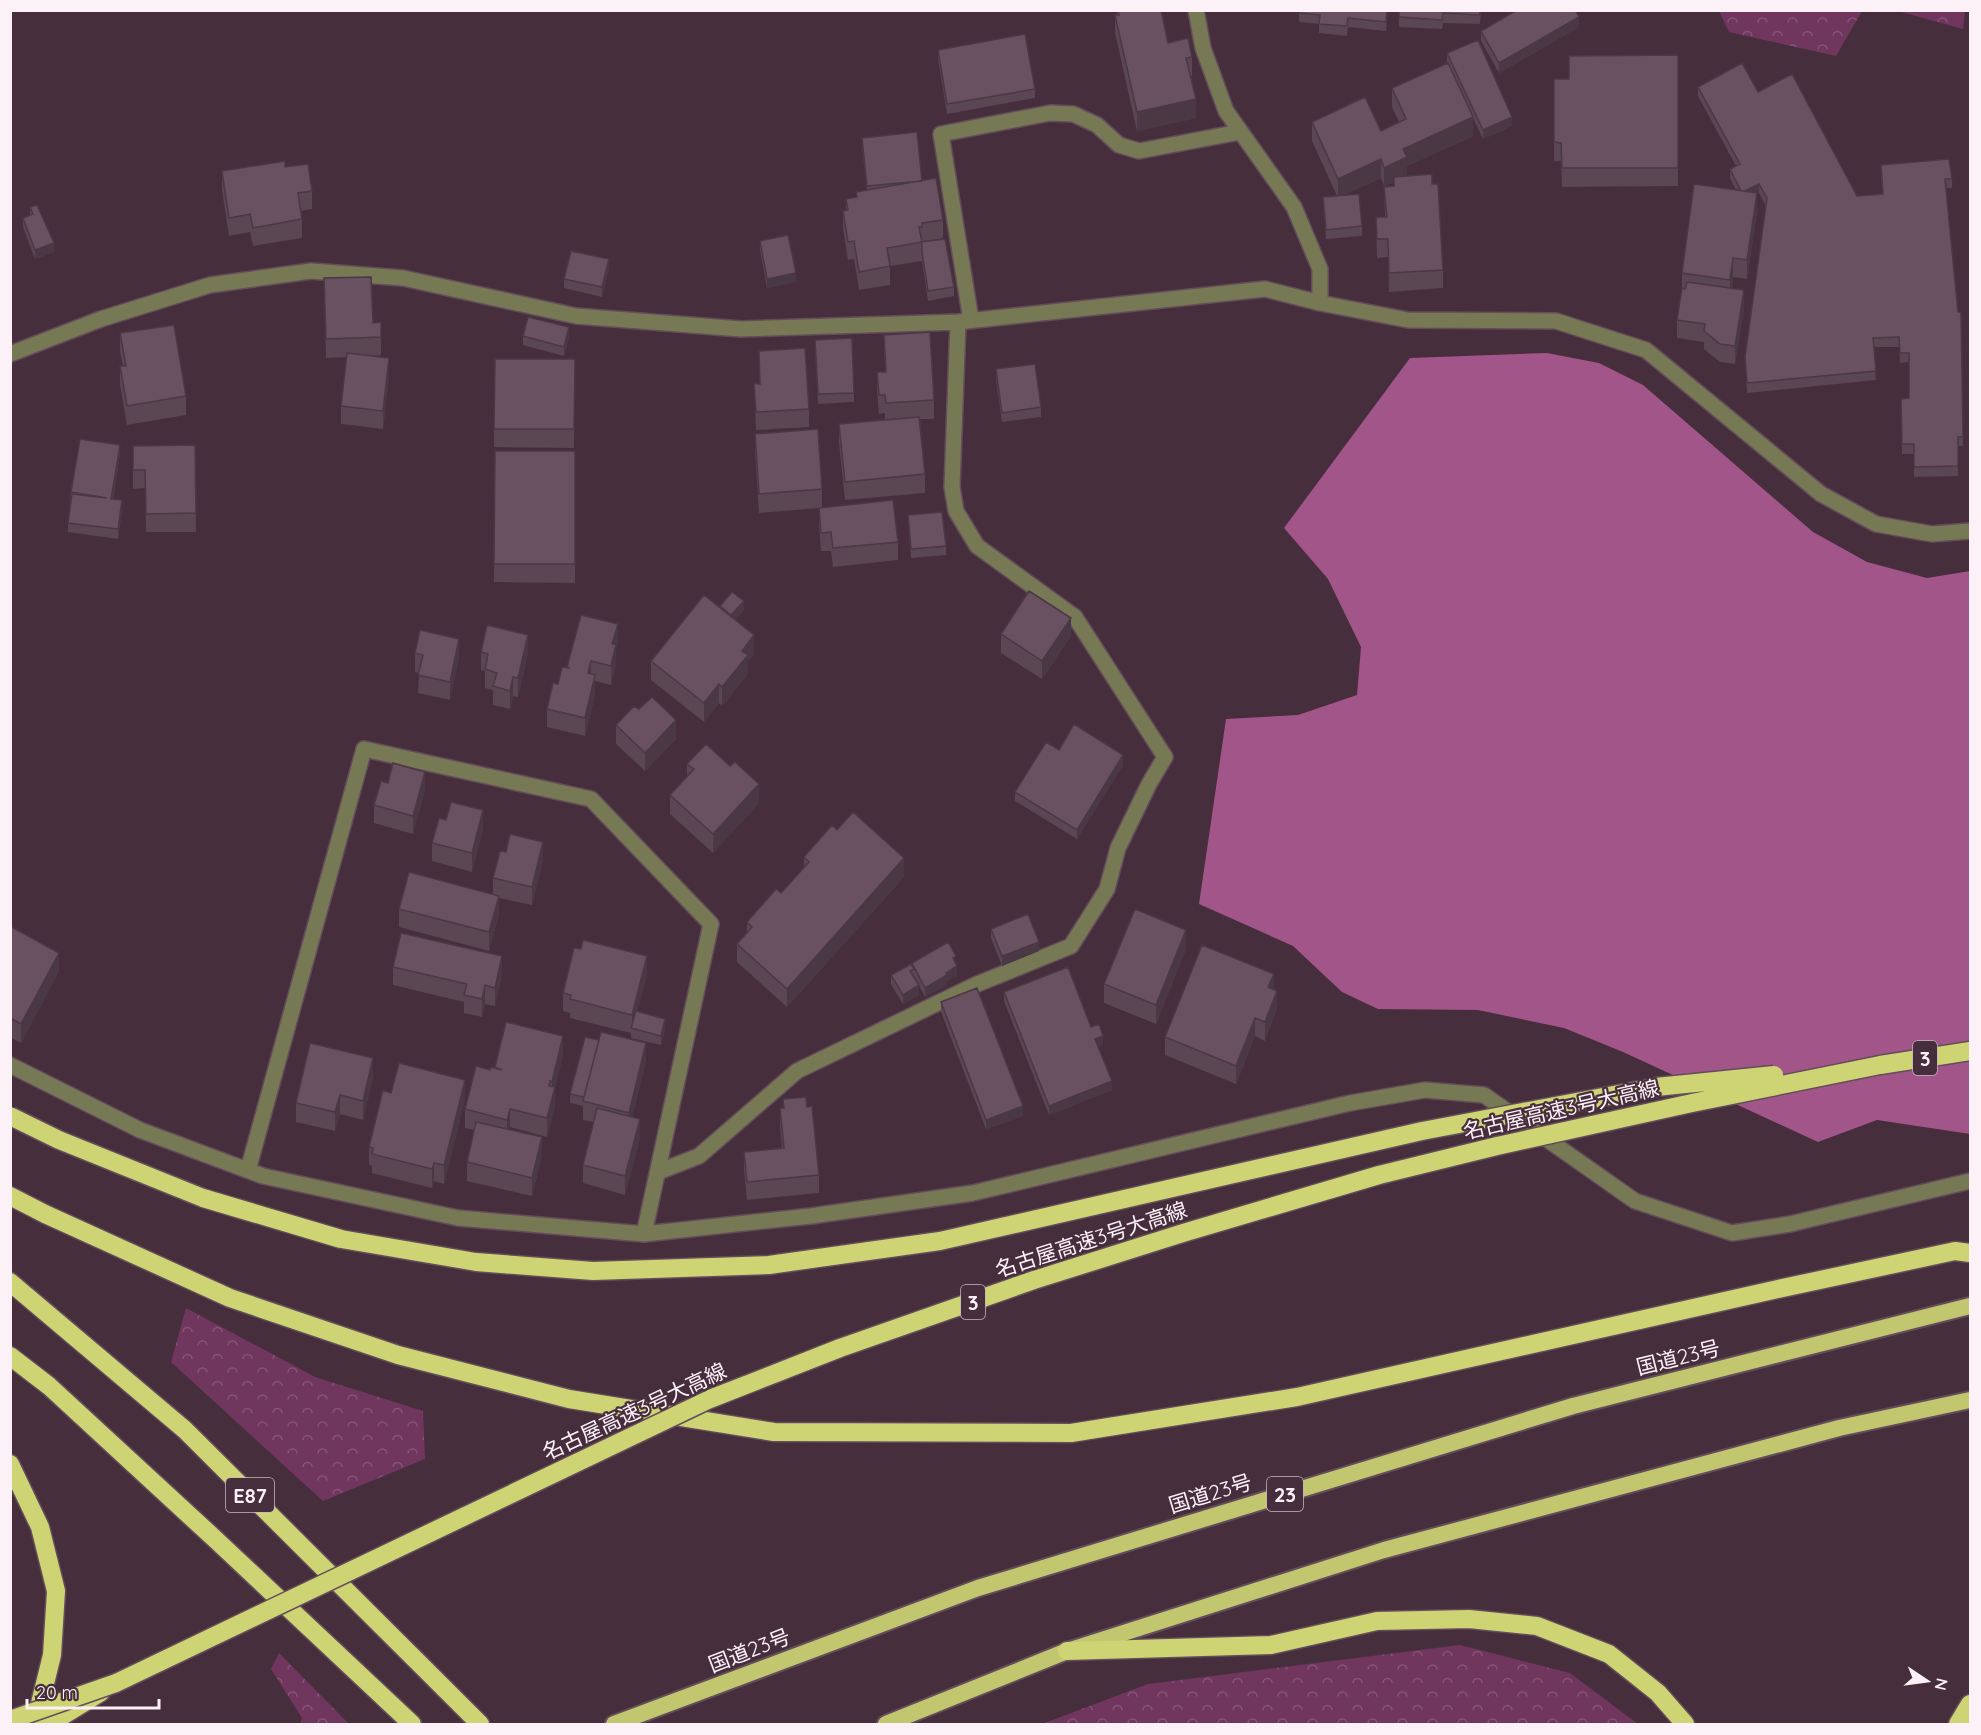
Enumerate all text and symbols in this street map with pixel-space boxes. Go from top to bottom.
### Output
road number: 3 [1913,1041,1937,1075]
street label: 名古屋高速3号大高線 [1461,1074,1661,1144]
street label: 名古屋高速3号大高線 [992,1196,1190,1282]
road number: 3 [961,1285,985,1319]
street label: 国道23号 [1633,1334,1723,1380]
street label: 名古屋高速3号大高線 [538,1357,730,1465]
street label: 国道23号 [1165,1468,1255,1518]
road number: 23 [1267,1477,1303,1511]
road number: E87 [226,1478,274,1512]
street label: 国道23号 [704,1623,794,1677]
north arrow [1897,1651,1957,1711]
scale bar [27,1672,159,1710]
text: N [1931,1676,1953,1692]
text: 20 m [36,1681,78,1704]

